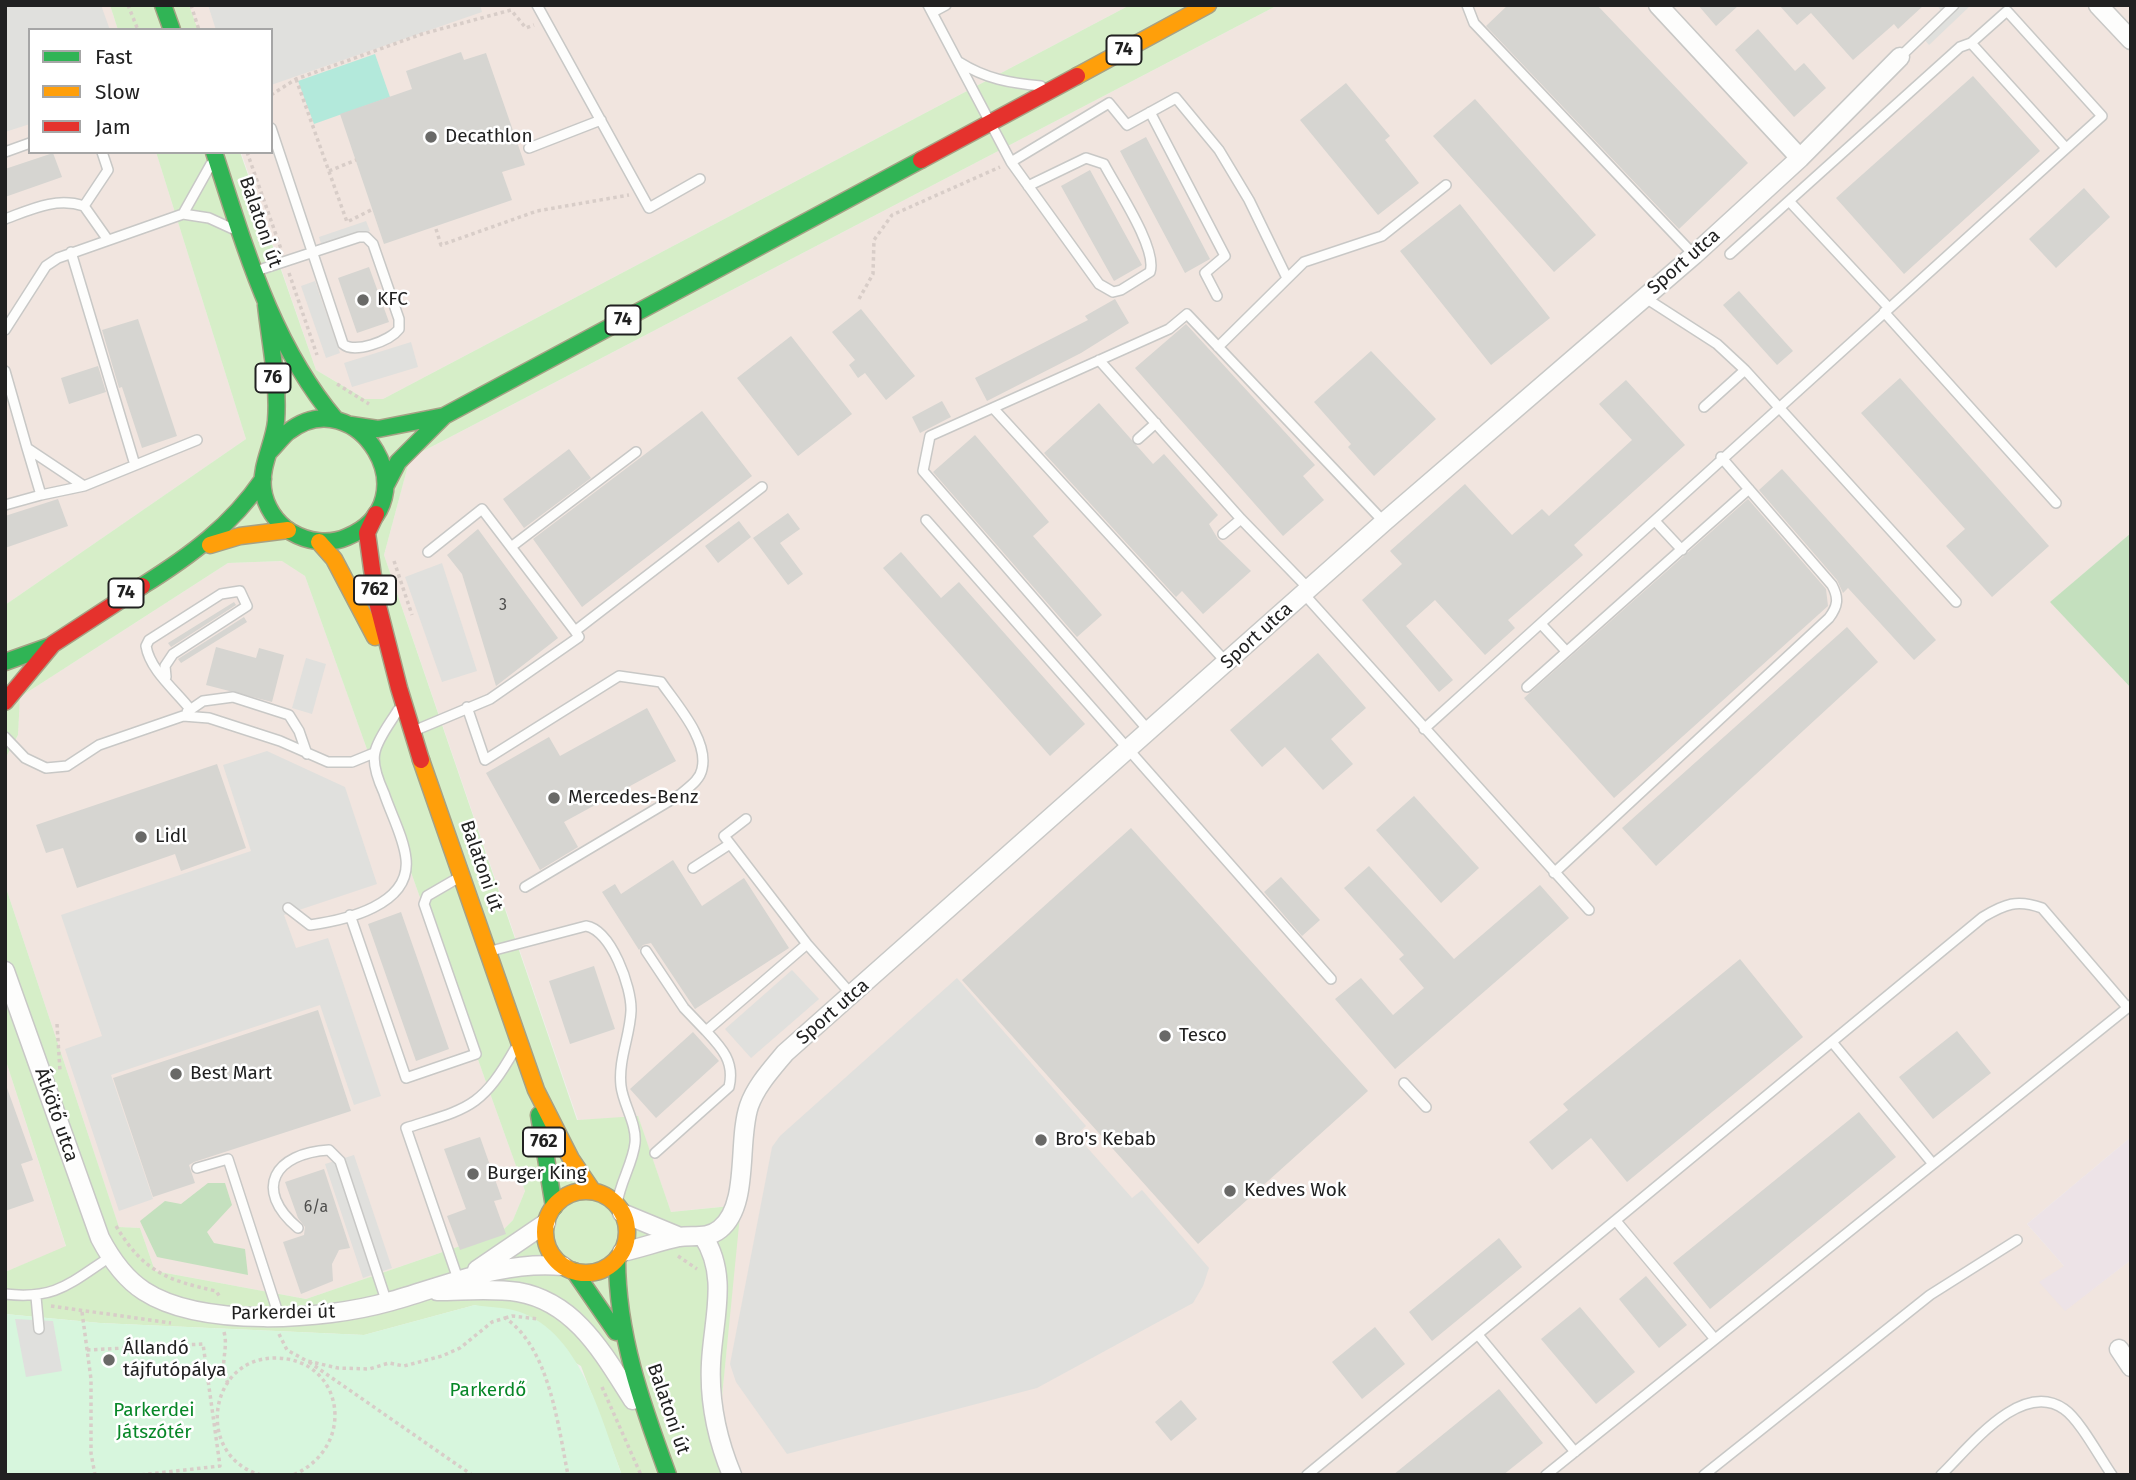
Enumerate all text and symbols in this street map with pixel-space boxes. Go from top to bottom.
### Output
legend [28,28,273,154]
road number: 74 [1106,36,1142,64]
text: Fast [95,44,133,70]
text: Slow [95,79,140,105]
text: Jam [95,114,131,140]
place label: Decathlon [445,126,533,148]
marker: Decathlon [423,129,439,145]
street label: Balatoni út [234,174,286,270]
street label: Sport utca [1643,224,1725,300]
place label: KFC [377,289,408,311]
marker: KFC [355,292,371,308]
road number: 74 [606,306,640,334]
road number: 76 [256,364,290,392]
road number: 762 [354,576,396,604]
road number: 74 [108,578,144,608]
house number: 3 [499,596,507,616]
street label: Sport utca [1216,598,1298,674]
place label: Mercedes-Benz [568,787,698,809]
marker: Mercedes-Benz [546,790,562,806]
street label: Balatoni út [455,818,507,914]
place label: Lidl [155,826,187,848]
marker: Lidl [133,829,149,845]
street label: Sport utca [792,974,874,1050]
place label: Tesco [1179,1025,1227,1047]
marker: Tesco [1157,1028,1173,1044]
place label: Best Mart [190,1063,272,1085]
street label: Átkötő utca [29,1065,83,1165]
marker: Best Mart [168,1066,184,1082]
road number: 762 [523,1128,565,1156]
place label: Bro's Kebab [1055,1129,1156,1151]
marker: Bro's Kebab [1033,1132,1049,1148]
place label: Burger King [487,1163,587,1185]
marker: Burger King [465,1166,481,1182]
place label: Kedves Wok [1244,1180,1347,1202]
marker: Kedves Wok [1222,1183,1238,1199]
house number: 6/a [304,1198,328,1218]
street label: Parkerdei út [231,1301,335,1325]
place label: Állandó tájfutópálya [123,1338,226,1382]
marker: Állandó tájfutópálya [101,1352,117,1368]
street label: Balatoni út [642,1361,694,1457]
park label: Parkerdő [450,1380,526,1402]
park label: Parkerdei Játszótér [113,1400,195,1444]

